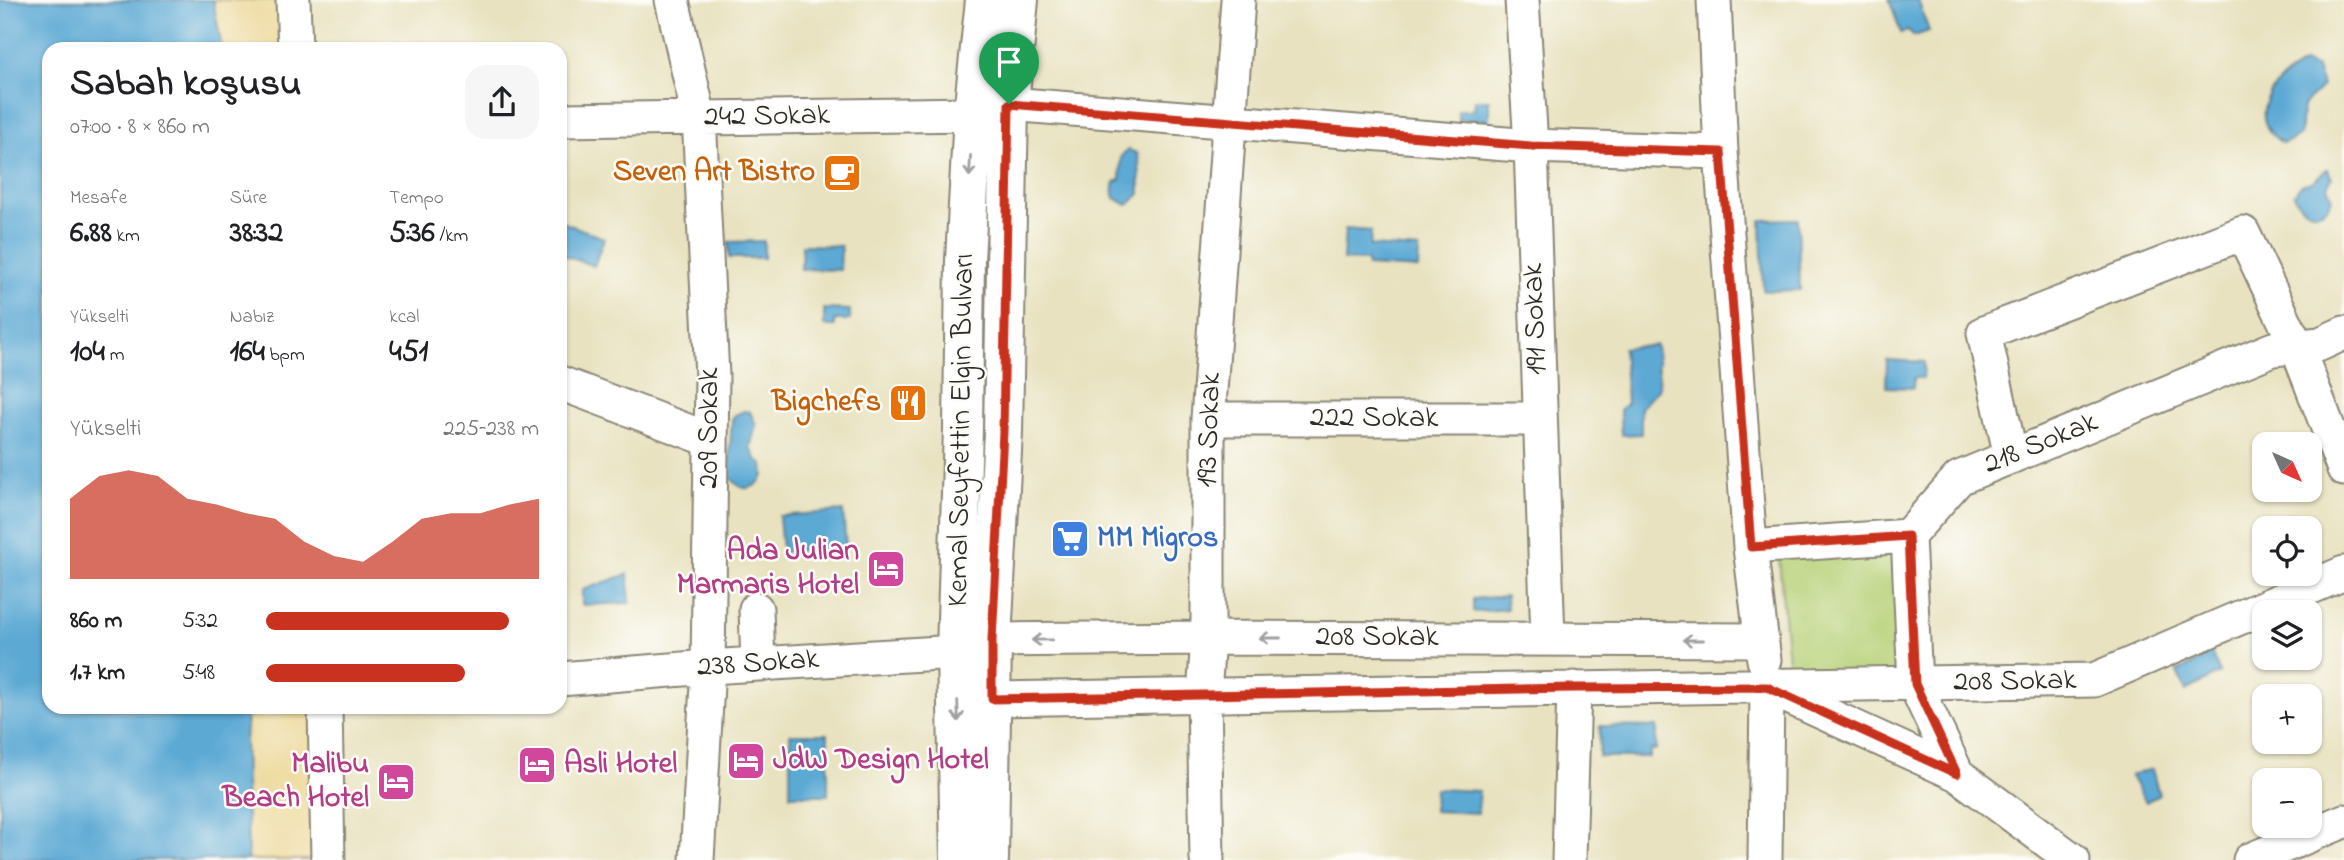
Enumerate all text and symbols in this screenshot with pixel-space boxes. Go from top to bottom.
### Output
pin [979,32,1039,104]
icon: arrive [990,43,1028,81]
text: Sabah koşusu [70,57,301,113]
button: share [465,65,539,139]
street label: 242 Sokak [704,94,831,140]
text: 07:00 · 8 × 860 m [70,111,210,144]
place label: Seven Art Bistro [613,151,815,195]
cafe icon: Seven Art Bistro [821,152,863,194]
one-way arrow [964,154,977,177]
text: Mesafe [70,185,127,212]
text: Süre [230,185,267,212]
text: Tempo [389,185,444,212]
text: 6.88 [70,212,112,256]
text: 38:32 [230,212,283,256]
text: 5:36 [389,212,435,256]
text: km [112,223,140,250]
text: /km [435,223,468,250]
street label: Kemal Seyfettin Elgin Bulvarı [937,253,987,607]
street label: 191 Sokak [1512,261,1560,376]
text: Yükselti [70,304,129,331]
text: Nabız [230,304,274,331]
text: kcal [389,304,420,331]
text: 104 [70,331,105,375]
text: 164 [230,331,265,375]
text: 451 [389,331,428,375]
text: m [105,342,124,369]
text: bpm [265,342,305,369]
street label: 209 Sokak [688,367,732,488]
street label: 193 Sokak [1186,371,1234,488]
place label: Bigchefs [770,381,881,426]
restaurant icon: Bigchefs [887,382,929,424]
street label: 222 Sokak [1310,397,1439,441]
street label: 218 Sokak [1977,401,2106,487]
text: Yükselti [70,413,141,446]
text: 225–238 m [443,413,539,446]
north arrow [2252,432,2322,502]
map controls [2252,432,2322,838]
button: locate [2252,516,2322,586]
place label: MM Migros [1097,517,1218,562]
supermarket icon: MM Migros [1049,518,1091,560]
place label: Ada Julian Marmaris Hotel [677,530,859,608]
hotel icon: Ada Julian Marmaris Hotel [865,548,907,590]
button: layers [2252,600,2322,670]
text: 860 m [70,605,122,638]
text: 5:32 [182,605,218,638]
street label: 208 Sokak [1315,616,1439,660]
one-way arrow [1258,631,1281,645]
one-way arrow [1031,633,1054,646]
one-way arrow [1682,633,1705,647]
street label: 238 Sokak [695,638,821,690]
text: 1.7 km [70,657,125,690]
text: 5:48 [182,657,215,690]
street label: 208 Sokak [1953,659,2078,705]
button: + [2252,684,2322,754]
one-way arrow [951,699,964,722]
place label: JdW Design Hotel [773,739,989,784]
hotel icon: JdW Design Hotel [725,740,767,782]
place label: Malibu Beach Hotel [221,743,369,821]
place label: Asli Hotel [564,743,677,787]
hotel icon: Asli Hotel [516,744,558,786]
hotel icon: Malibu Beach Hotel [375,761,417,803]
button: − [2252,768,2322,838]

